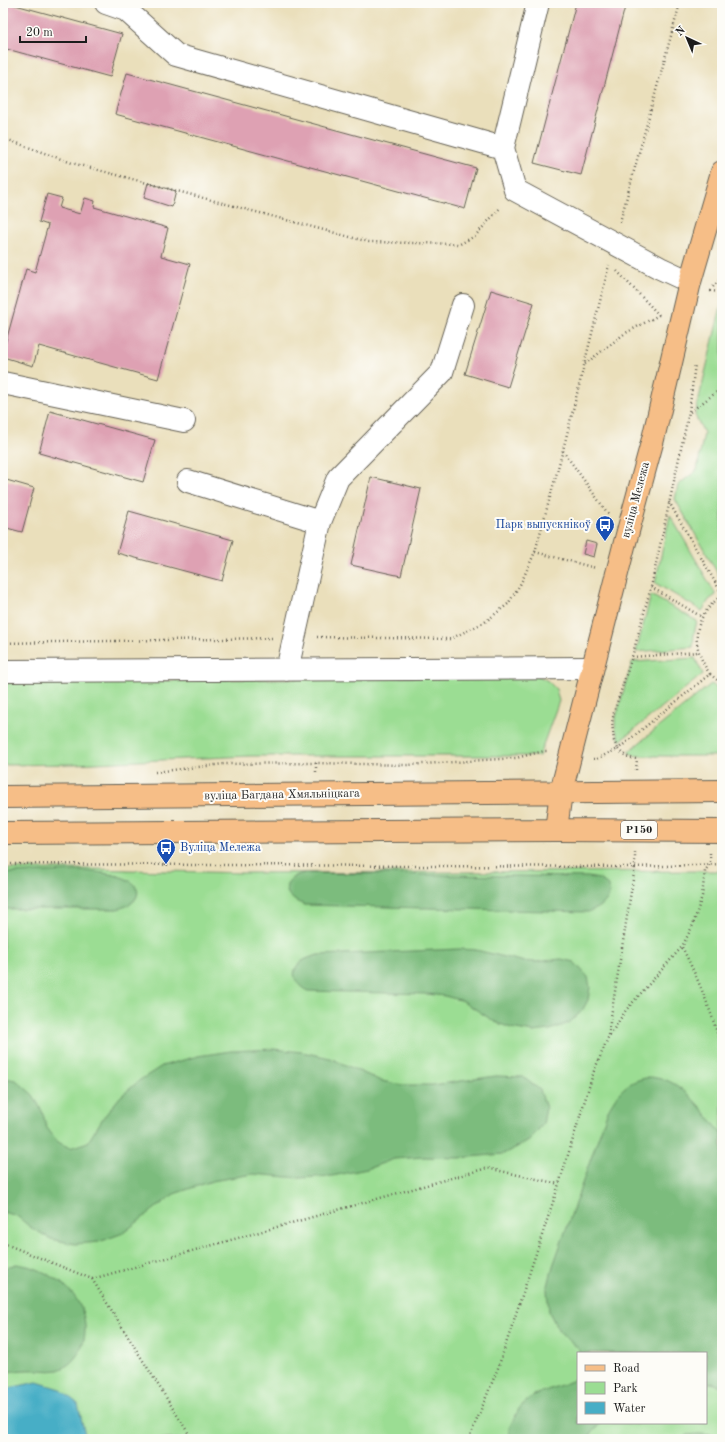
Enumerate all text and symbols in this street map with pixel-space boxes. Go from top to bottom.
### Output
scale bar [20,18,86,44]
north arrow [667,18,707,58]
text: N [674,25,688,39]
text: 20 m [26,27,53,39]
street label: вуліца Мележа [619,460,652,539]
bus stop icon: Парк выпускнікоў [594,514,616,542]
place label: Парк выпускнікоў [495,518,592,531]
street label: вуліца Багдана Хмяльніцкага [204,787,360,802]
road number: Р150 [621,821,657,839]
bus stop icon: Вуліца Мележа [155,837,177,865]
place label: Вуліца Мележа [180,841,261,854]
legend [577,1352,707,1424]
text: Road [613,1363,640,1375]
text: Park [613,1383,638,1395]
text: Water [613,1403,646,1415]

